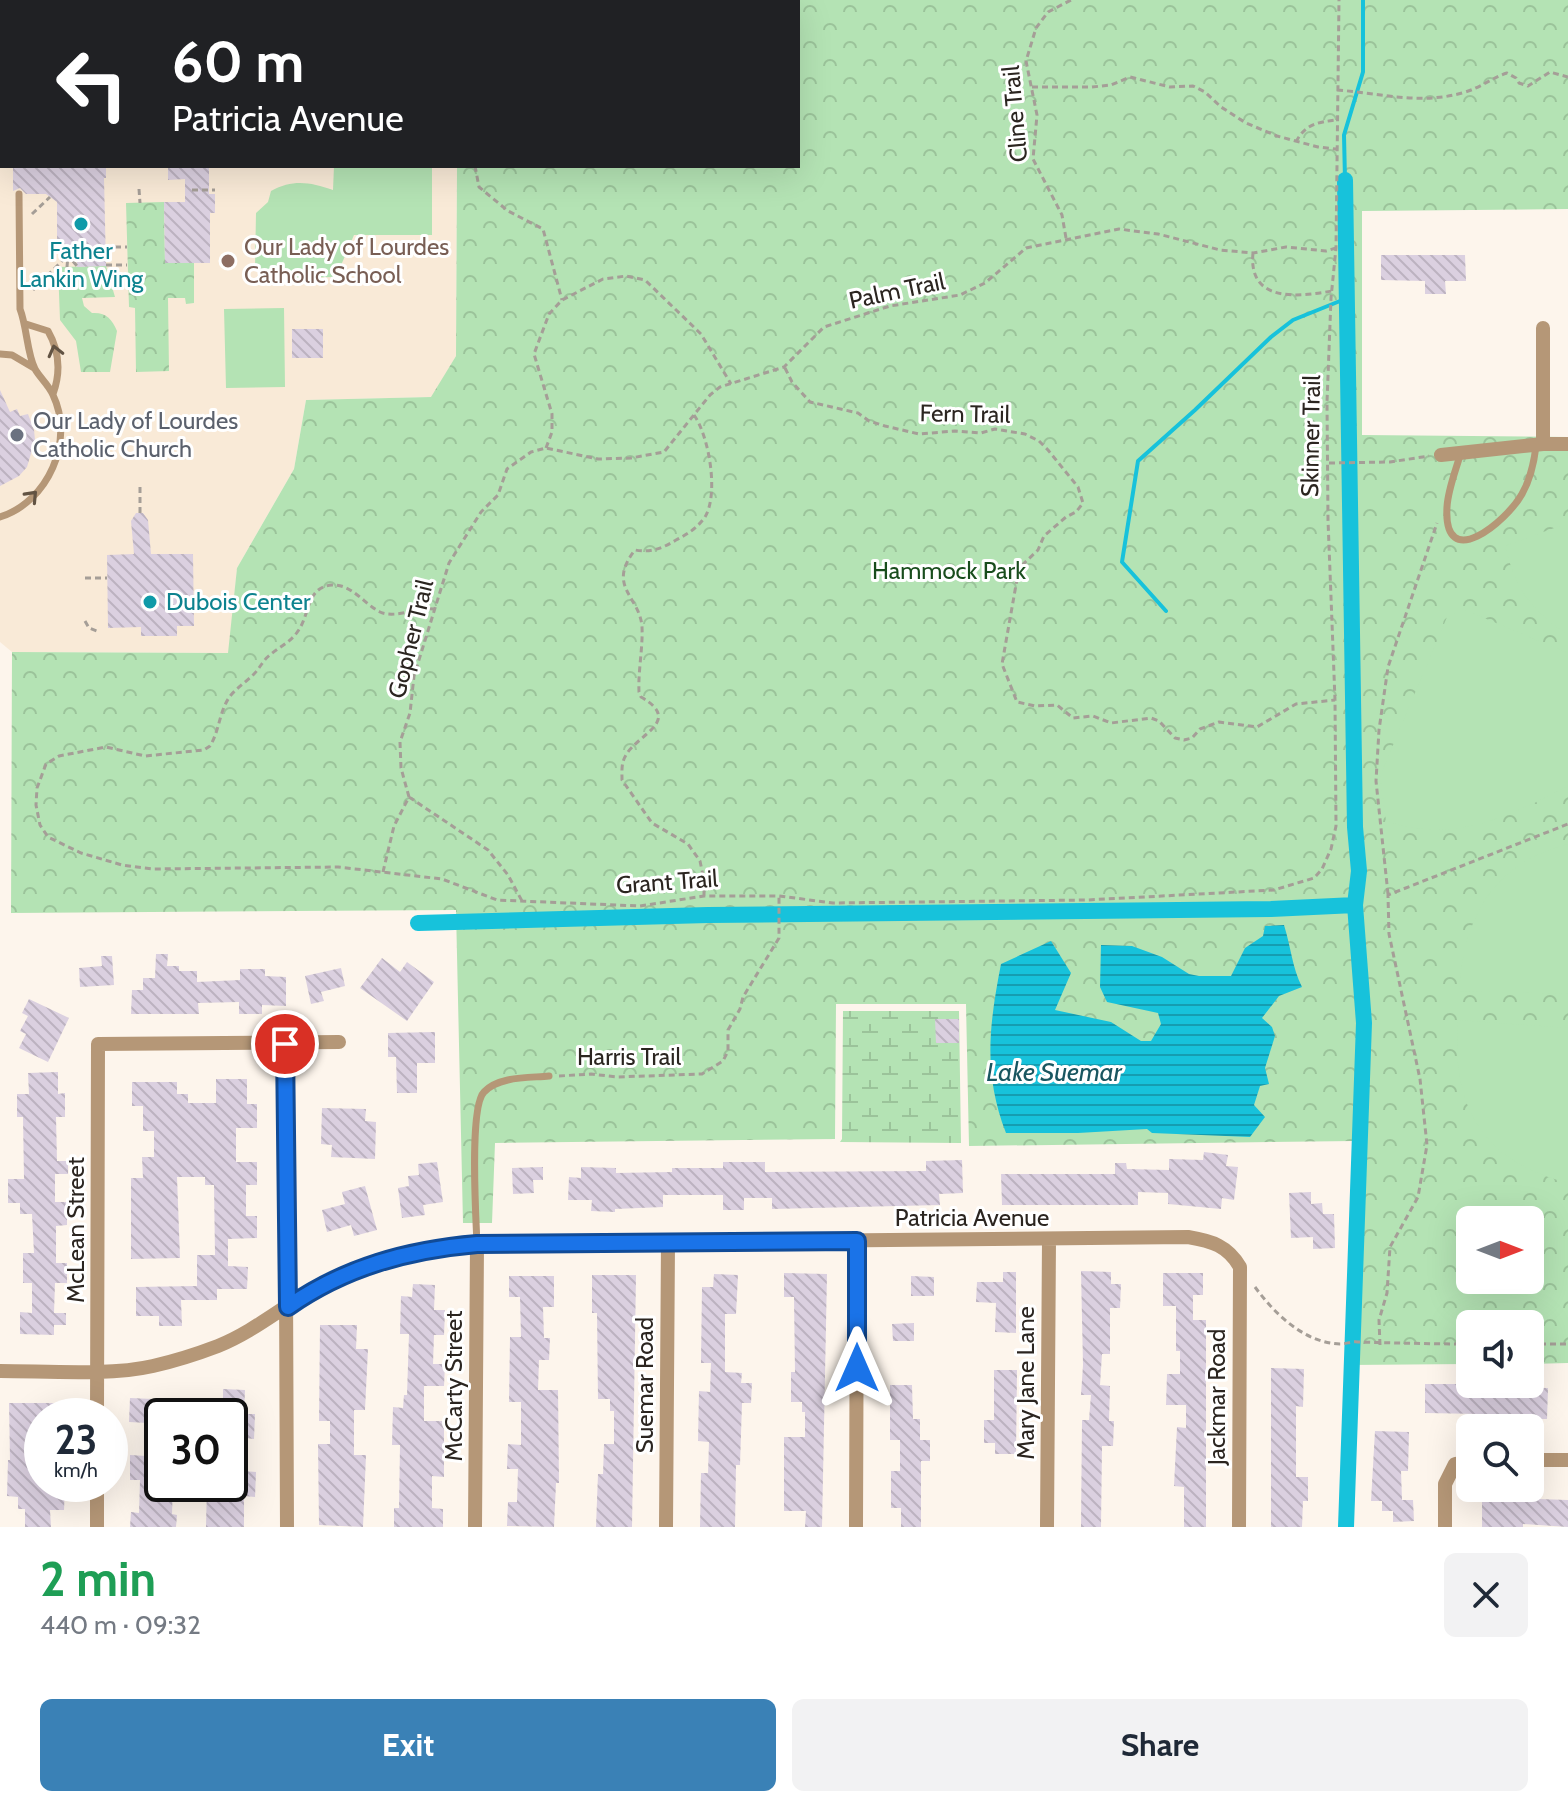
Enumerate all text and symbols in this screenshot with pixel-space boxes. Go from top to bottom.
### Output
text: 60 m [172,28,304,96]
icon: left [40,32,144,136]
street label: Cline Trail [996,64,1033,164]
text: Patricia Avenue [172,96,404,140]
marker: Father Lankin Wing [72,215,90,233]
place label: Our Lady of Lourdes Catholic School [244,232,449,289]
place label: Father Lankin Wing [19,236,144,293]
marker: Our Lady of Lourdes Catholic School [219,252,237,270]
street label: Palm Trail [846,266,948,315]
one-way arrow [48,344,65,358]
street label: Skinner Trail [1295,374,1326,497]
street label: Fern Trail [919,398,1011,429]
place label: Our Lady of Lourdes Catholic Church [33,406,238,463]
marker: Our Lady of Lourdes Catholic Church [8,426,26,444]
one-way arrow [22,491,37,505]
park label: Hammock Park [872,556,1026,585]
street label: Gopher Trail [382,576,439,701]
place label: Dubois Center [166,587,311,616]
marker: Dubois Center [141,593,159,611]
street label: Grant Trail [615,863,719,900]
pin [251,1010,319,1078]
icon: arrive [263,1022,307,1066]
street label: Harris Trail [577,1042,681,1071]
water label: Lake Suemar [986,1056,1123,1088]
street label: McLean Street [61,1157,90,1303]
street label: Patricia Avenue [895,1203,1049,1232]
north arrow [1456,1206,1544,1294]
map controls [1456,1206,1544,1502]
street label: Mary Jane Lane [1011,1306,1040,1460]
button: sound [1456,1310,1544,1398]
street label: McCarty Street [439,1311,468,1462]
street label: Suemar Road [630,1317,659,1453]
position arrow [815,1326,899,1410]
street label: Jackmar Road [1202,1329,1231,1466]
speed limit sign: 30 [144,1398,248,1502]
button: search [1456,1414,1544,1502]
text: 23 [55,1415,97,1464]
text: km/h [54,1458,98,1482]
text: 2 min [40,1550,156,1608]
button: close [1444,1553,1528,1637]
text: 440 m · 09:32 [40,1609,201,1641]
button: Exit [40,1699,776,1791]
button: Share [792,1699,1528,1791]

